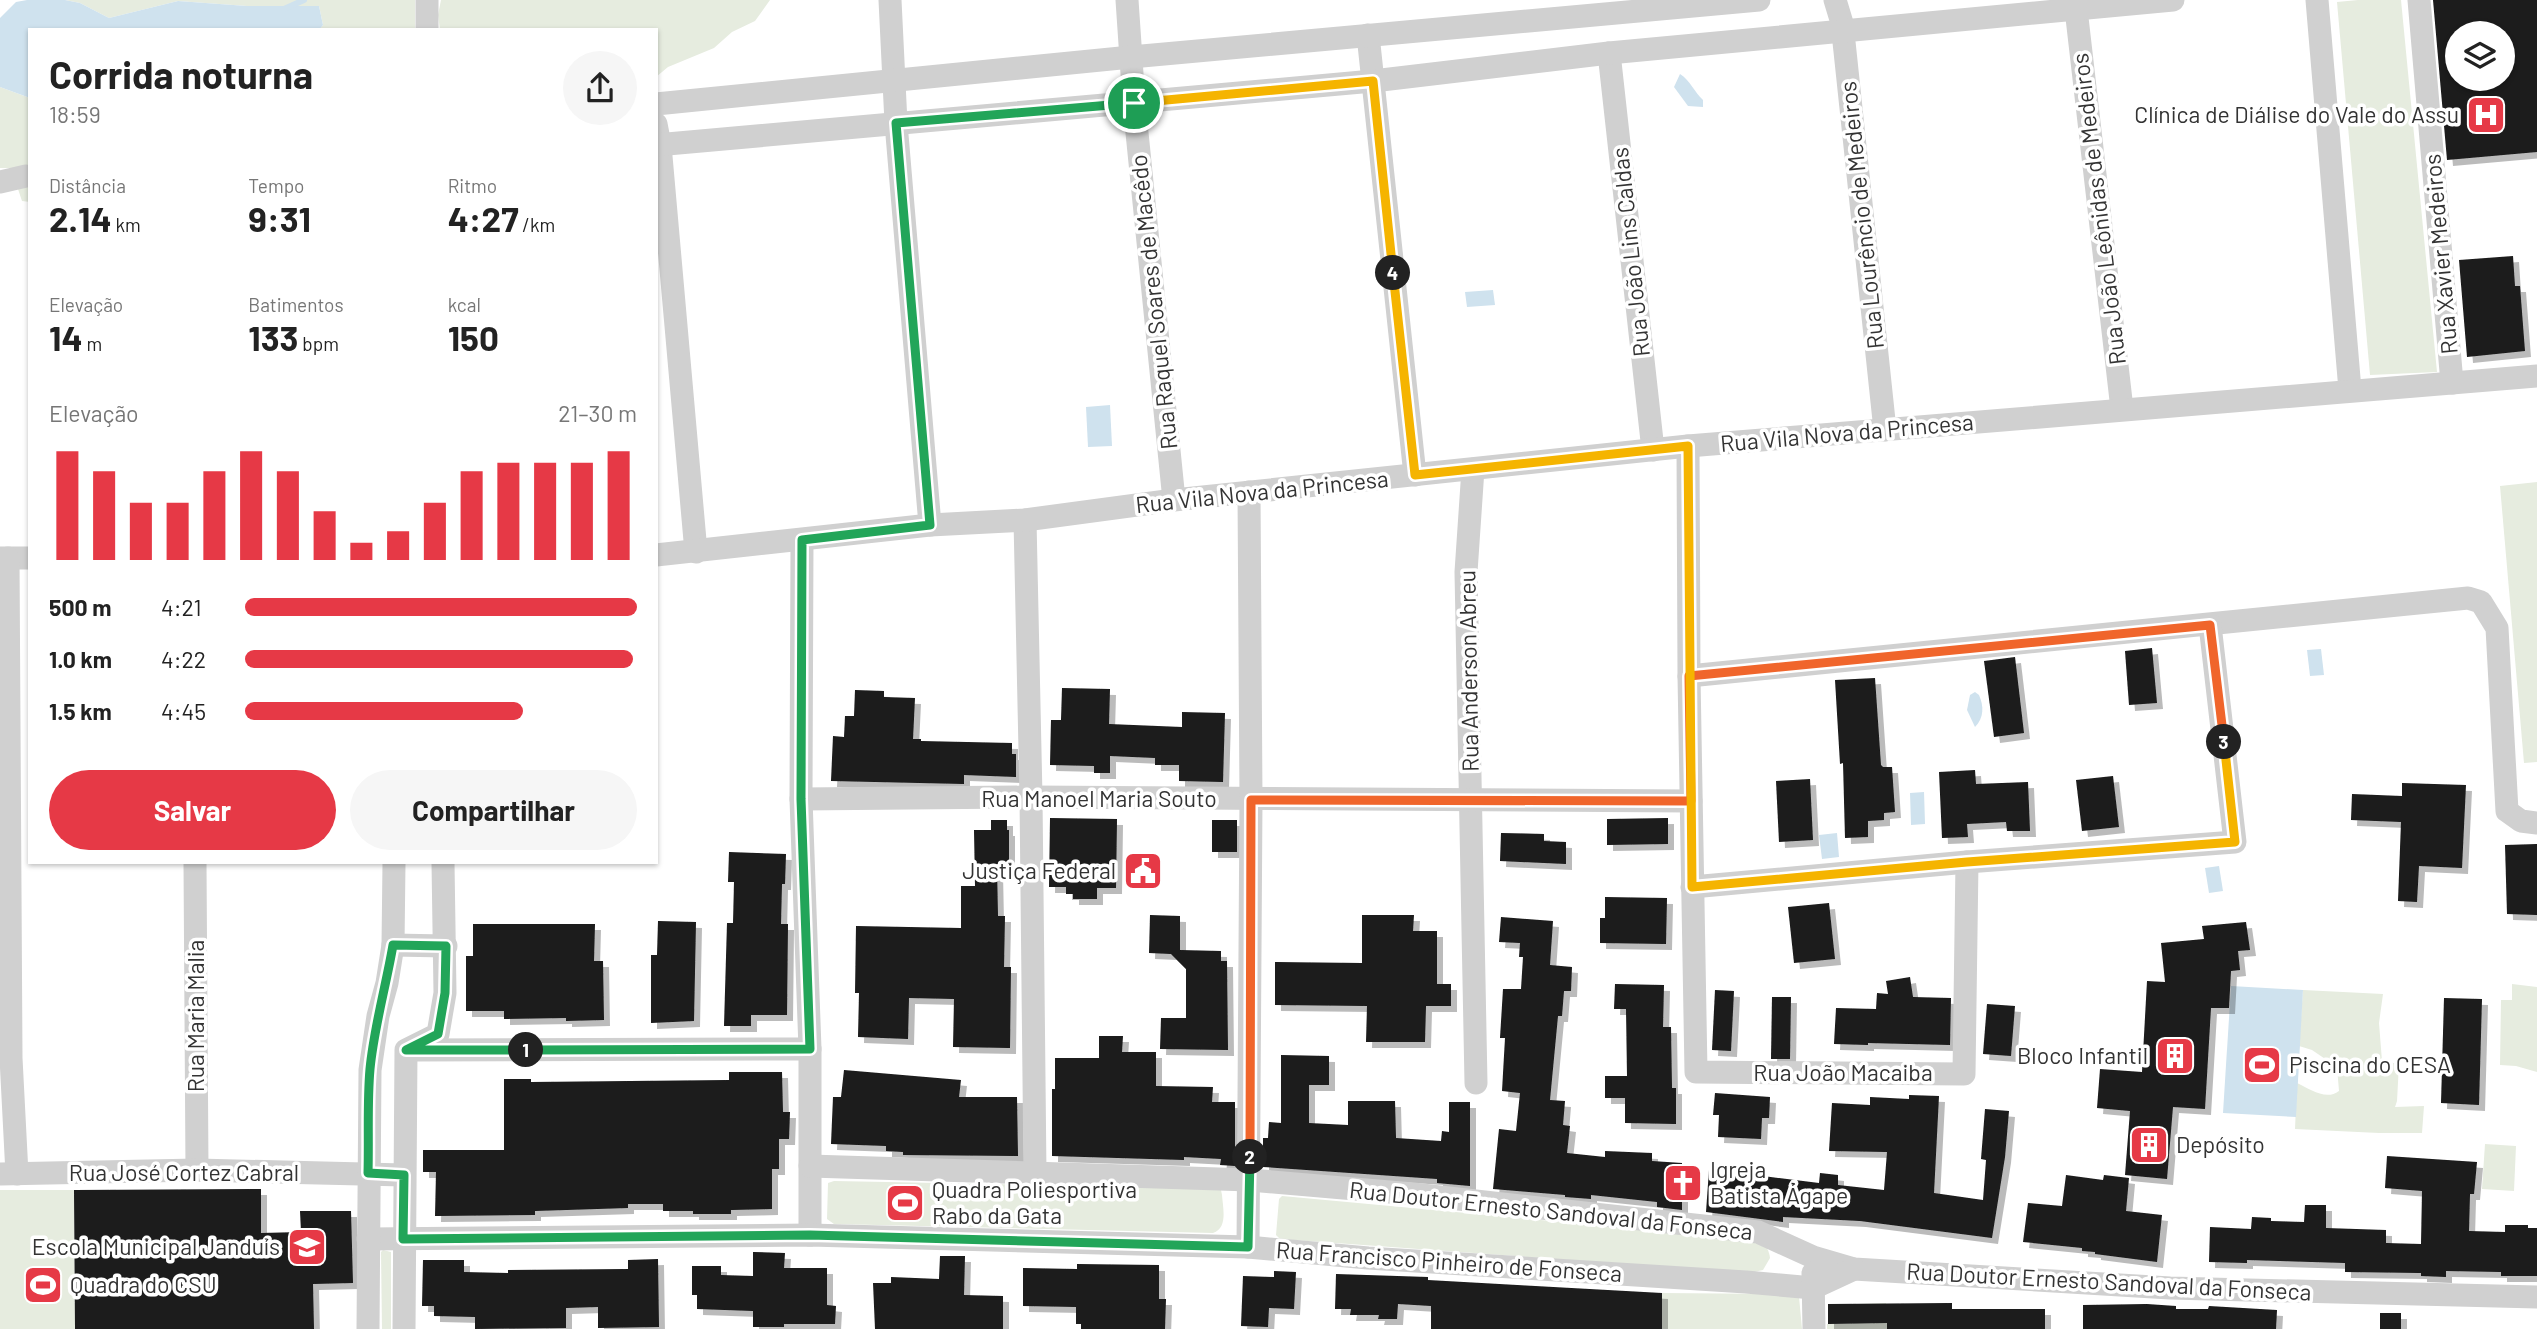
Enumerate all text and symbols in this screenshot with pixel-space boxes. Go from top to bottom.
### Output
map controls [2445,21,2515,91]
button: layers [2445,21,2515,91]
text: Corrida noturna [49,51,313,97]
button: share [563,51,637,125]
street label: Rua João Leônidas de Medeiros [2065,52,2131,367]
pin [1104,73,1164,133]
street label: Rua Lourêncio de Medeiros [1833,80,1889,350]
icon: arrive [1115,84,1153,122]
hospital icon: Clínica de Diálise do Vale do Assu [2465,94,2507,136]
text: 18:59 [49,100,101,128]
place label: Clínica de Diálise do Vale do Assu [2134,100,2459,128]
street label: Rua João Lins Caldas [1605,146,1655,358]
street label: Rua Raquel Soares de Macêdo [1124,153,1182,451]
street label: Rua Xavier Medeiros [2417,153,2463,355]
text: Distância [49,174,126,197]
text: Tempo [248,174,304,197]
text: Ritmo [448,174,497,197]
text: 2.14 [49,197,112,239]
text: 9:31 [248,197,311,239]
text: 4:27 [448,197,519,239]
text: km [112,213,141,236]
text: /km [519,213,555,236]
pin: 4 [1376,256,1410,290]
text: 4 [1387,261,1398,284]
text: Elevação [49,293,123,316]
text: Batimentos [248,293,344,316]
text: kcal [448,293,481,316]
text: 14 [49,316,83,358]
text: 133 [248,316,299,358]
text: 150 [448,316,499,358]
text: m [83,332,102,355]
text: bpm [299,332,339,355]
text: Elevação [49,399,139,427]
text: 21–30 m [558,399,637,427]
street label: Rua Vila Nova da Princesa [1719,407,1975,457]
street label: Rua Vila Nova da Princesa [1134,464,1390,518]
street label: Rua Anderson Abreu [1452,570,1484,772]
text: 500 m [49,593,111,621]
text: 4:21 [161,593,202,621]
text: 1.0 km [49,645,112,673]
text: 4:22 [161,645,206,673]
text: 1.5 km [49,697,112,725]
text: 4:45 [161,697,206,725]
pin: 3 [2206,724,2242,760]
text: 3 [2218,730,2229,753]
button: Salvar [49,770,336,850]
button: Compartilhar [350,770,637,850]
street label: Rua Manoel Maria Souto [981,784,1217,812]
public building icon: Justiça Federal [1122,850,1164,892]
place label: Justiça Federal [962,856,1116,884]
street label: Rua Maria Malia [181,940,209,1092]
pin: 1 [508,1032,544,1068]
building icon: Bloco Infantil [2154,1035,2196,1077]
text: 1 [522,1038,529,1061]
place label: Bloco Infantil [2017,1041,2148,1069]
sports icon: Piscina do CESA [2241,1044,2283,1086]
place label: Piscina do CESA [2289,1050,2451,1078]
street label: Rua João Macaiba [1753,1058,1933,1086]
building icon: Depósito [2128,1124,2170,1166]
place label: Depósito [2176,1130,2265,1158]
pin: 2 [1232,1140,1268,1174]
text: 2 [1244,1145,1255,1168]
place label: Igreja Batista Ágape [1710,1155,1848,1209]
street label: Rua José Cortez Cabral [69,1158,299,1186]
church icon: Igreja Batista Ágape [1662,1162,1704,1204]
place label: Quadra Poliesportiva Rabo da Gata [932,1175,1137,1229]
street label: Rua Doutor Ernesto Sandoval da Fonseca [1348,1175,1754,1245]
sports icon: Quadra Poliesportiva Rabo da Gata [884,1182,926,1224]
school or university icon: Escola Municipal Janduís [286,1226,328,1268]
place label: Escola Municipal Janduís [32,1232,280,1260]
street label: Rua Francisco Pinheiro de Fonseca [1275,1235,1623,1287]
street label: Rua Doutor Ernesto Sandoval da Fonseca [1906,1256,2312,1306]
sports icon: Quadra do CSU [22,1264,64,1306]
place label: Quadra do CSU [70,1270,217,1298]

